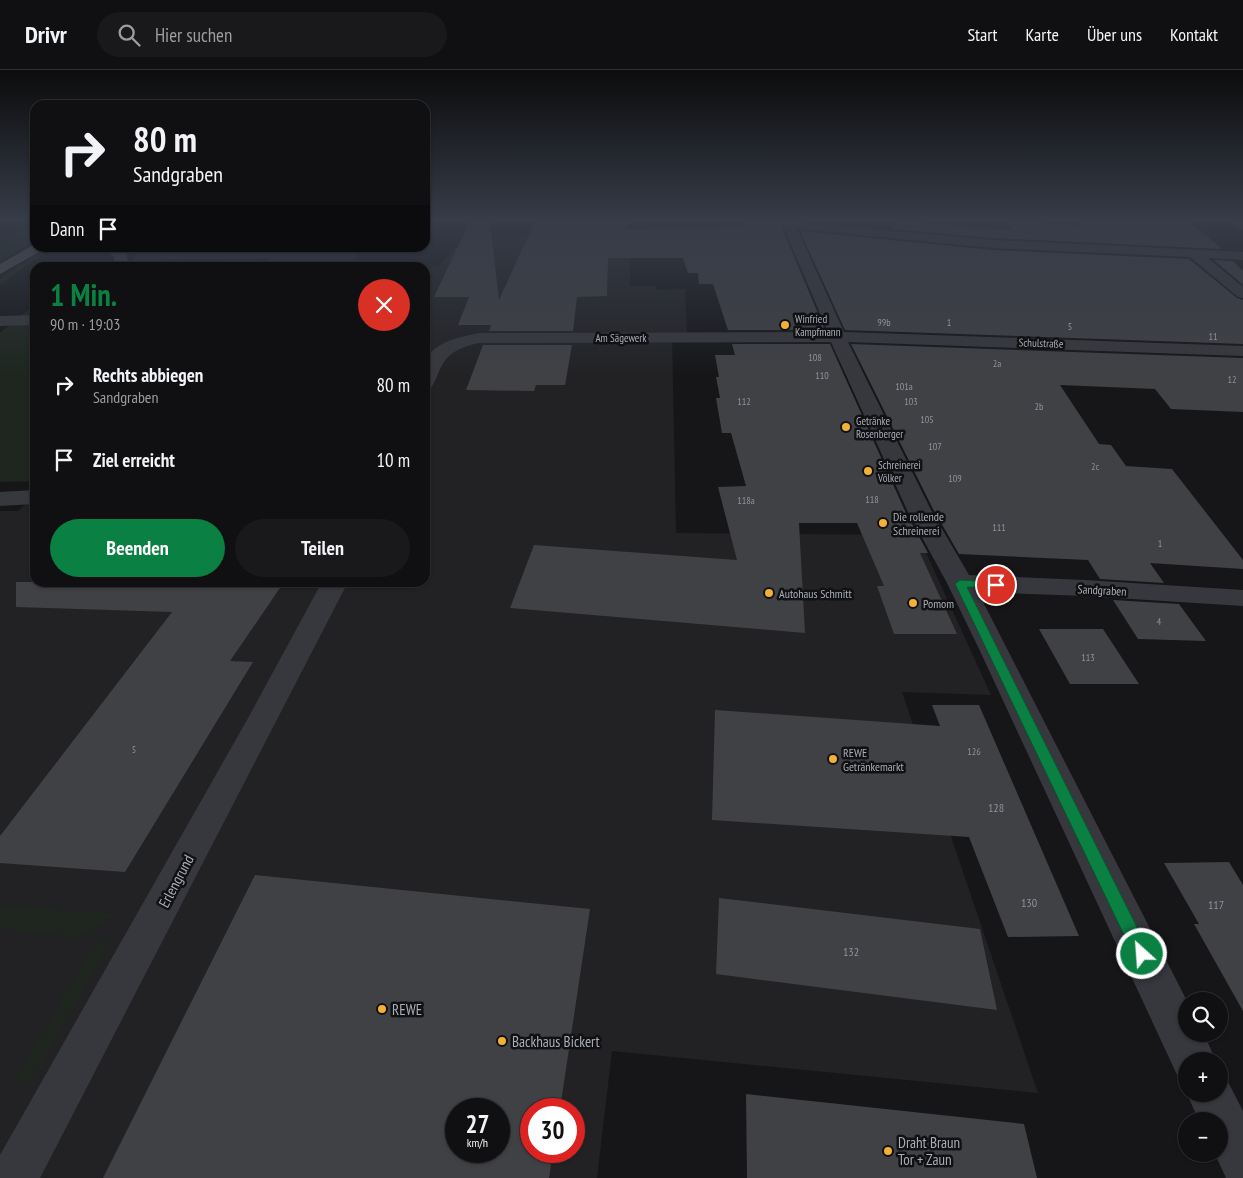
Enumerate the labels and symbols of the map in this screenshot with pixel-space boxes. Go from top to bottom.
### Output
place label: Winfried Kampfmann [795,312,841,339]
house number: 99b [877,316,891,329]
house number: 1 [947,316,951,329]
marker: Winfried Kampfmann [779,319,791,331]
house number: 5 [1068,320,1072,333]
house number: 11 [1209,330,1218,343]
street label: Am Sägewerk [595,331,647,345]
street label: Schulstraße [1018,335,1064,351]
house number: 108 [808,351,822,364]
house number: 2a [993,357,1001,370]
house number: 110 [815,369,829,382]
house number: 12 [1228,373,1237,386]
house number: 101a [895,380,913,393]
house number: 112 [737,395,751,408]
house number: 103 [904,395,918,408]
house number: 2b [1035,400,1043,413]
house number: 105 [920,413,934,426]
place label: Getränke Rosenberger [856,414,903,441]
marker: Getränke Rosenberger [840,421,852,433]
house number: 107 [928,440,942,453]
place label: Schreinerei Völker [877,458,921,485]
house number: 2c [1091,460,1099,473]
marker: Schreinerei Völker [862,465,874,477]
house number: 109 [948,472,962,485]
house number: 118 [865,493,879,506]
house number: 118a [737,494,755,507]
place label: Die rollende Schreinerei [893,509,944,538]
marker: Die rollende Schreinerei [877,517,889,529]
house number: 111 [992,521,1006,534]
house number: 1 [1158,537,1162,550]
pin [975,564,1017,606]
street label: Sandgraben [1077,581,1127,599]
place label: Autohaus Schmitt [779,586,853,601]
marker: Autohaus Schmitt [763,587,775,599]
place label: Pomom [923,596,954,611]
marker: Pomom [907,597,919,609]
house number: 4 [1157,615,1162,628]
house number: 113 [1081,651,1095,664]
house number: 5 [132,743,136,756]
place label: REWE Getränkemarkt [843,745,905,774]
house number: 126 [967,745,981,758]
marker: REWE Getränkemarkt [827,753,839,765]
house number: 128 [988,800,1004,815]
street label: Erlengrund [154,851,198,911]
house number: 130 [1021,895,1037,910]
house number: 117 [1208,897,1224,912]
position arrow [1115,927,1167,979]
house number: 132 [843,944,859,959]
place label: REWE [392,1000,422,1019]
marker: REWE [376,1003,388,1015]
place label: Backhaus Bickert [512,1032,600,1051]
marker: Backhaus Bickert [496,1035,508,1047]
speed limit sign: 30 [520,1098,585,1163]
place label: Draht Braun Tor + Zaun [898,1133,960,1169]
marker: Draht Braun Tor + Zaun [882,1145,894,1157]

